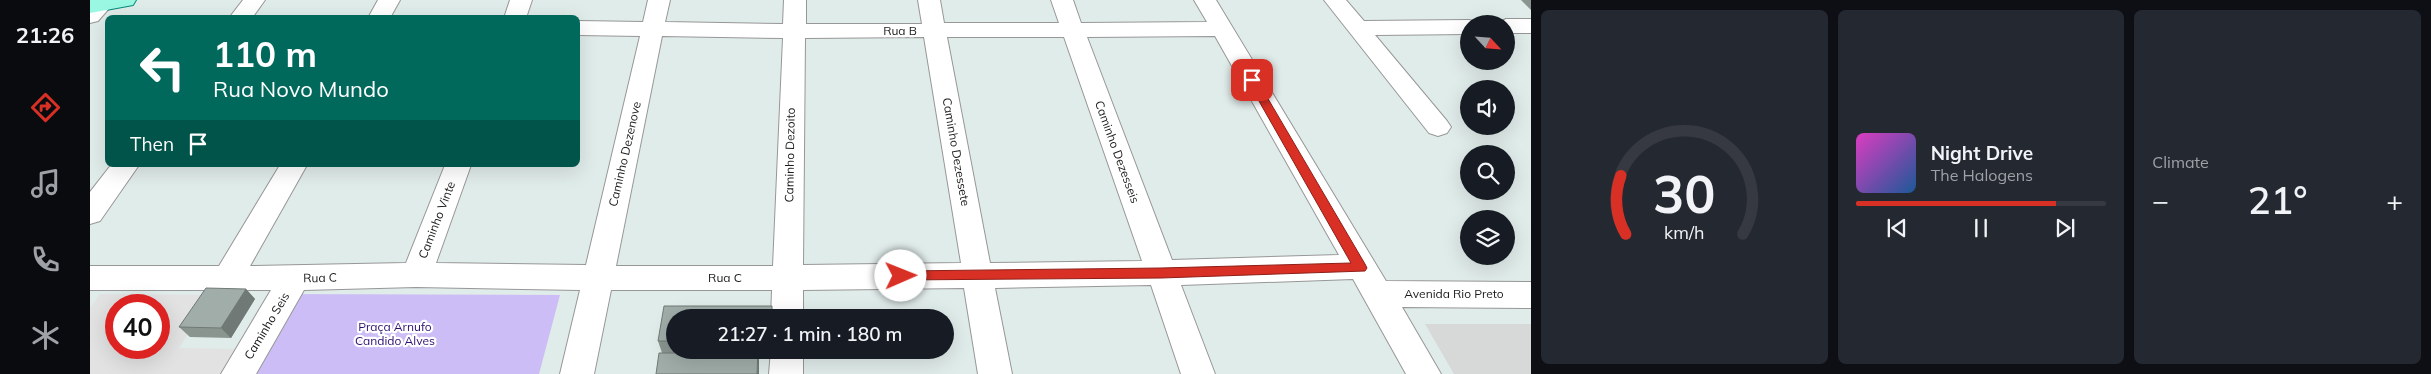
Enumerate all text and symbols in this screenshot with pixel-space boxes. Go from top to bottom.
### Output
north arrow [1460,15,1515,70]
map controls [1460,15,1515,265]
text: 21:26 [16,21,74,49]
street label: Rua B [883,23,917,38]
text: 110 m [213,32,317,76]
icon: left [130,35,195,100]
pin [1231,59,1273,101]
icon: arrive [1238,66,1266,94]
text: Rua Novo Mundo [213,75,389,103]
button: sound [1460,80,1515,135]
icon: directions [28,90,63,125]
street label: Caminho Dezessete [940,97,973,207]
street label: Caminho Dezesseis [1092,99,1143,205]
street label: Caminho Dezenove [605,100,644,208]
street label: Caminho Dezoito [781,107,798,203]
icon: arrive [184,130,212,158]
text: Then [130,132,174,156]
text: Night Drive [1931,141,2033,165]
button: search [1460,145,1515,200]
text: Climate [2152,152,2209,172]
text: 30 [1653,161,1716,226]
text: The Halogens [1931,165,2033,185]
icon: music [28,166,63,201]
text: 21° [2248,176,2308,224]
street label: Caminho Vinte [415,179,458,261]
text: − [2152,183,2169,218]
text: + [2386,183,2403,218]
button: layers [1460,210,1515,265]
icon: previous [1883,214,1911,242]
icon: pause [1967,214,1995,242]
icon: next [2051,214,2079,242]
text: km/h [1664,221,1705,243]
icon: phone [28,242,63,277]
position arrow [874,249,926,301]
street label: Rua C [303,270,337,285]
street label: Rua C [708,270,742,285]
street label: Avenida Rio Preto [1404,286,1504,301]
street label: Caminho Seis [241,289,292,362]
speed limit sign: 40 [105,294,170,359]
icon: climate [28,318,63,353]
park label: Praça Arnufo Candido Alves [355,319,435,348]
text: 21:27 · 1 min · 180 m [717,322,903,346]

